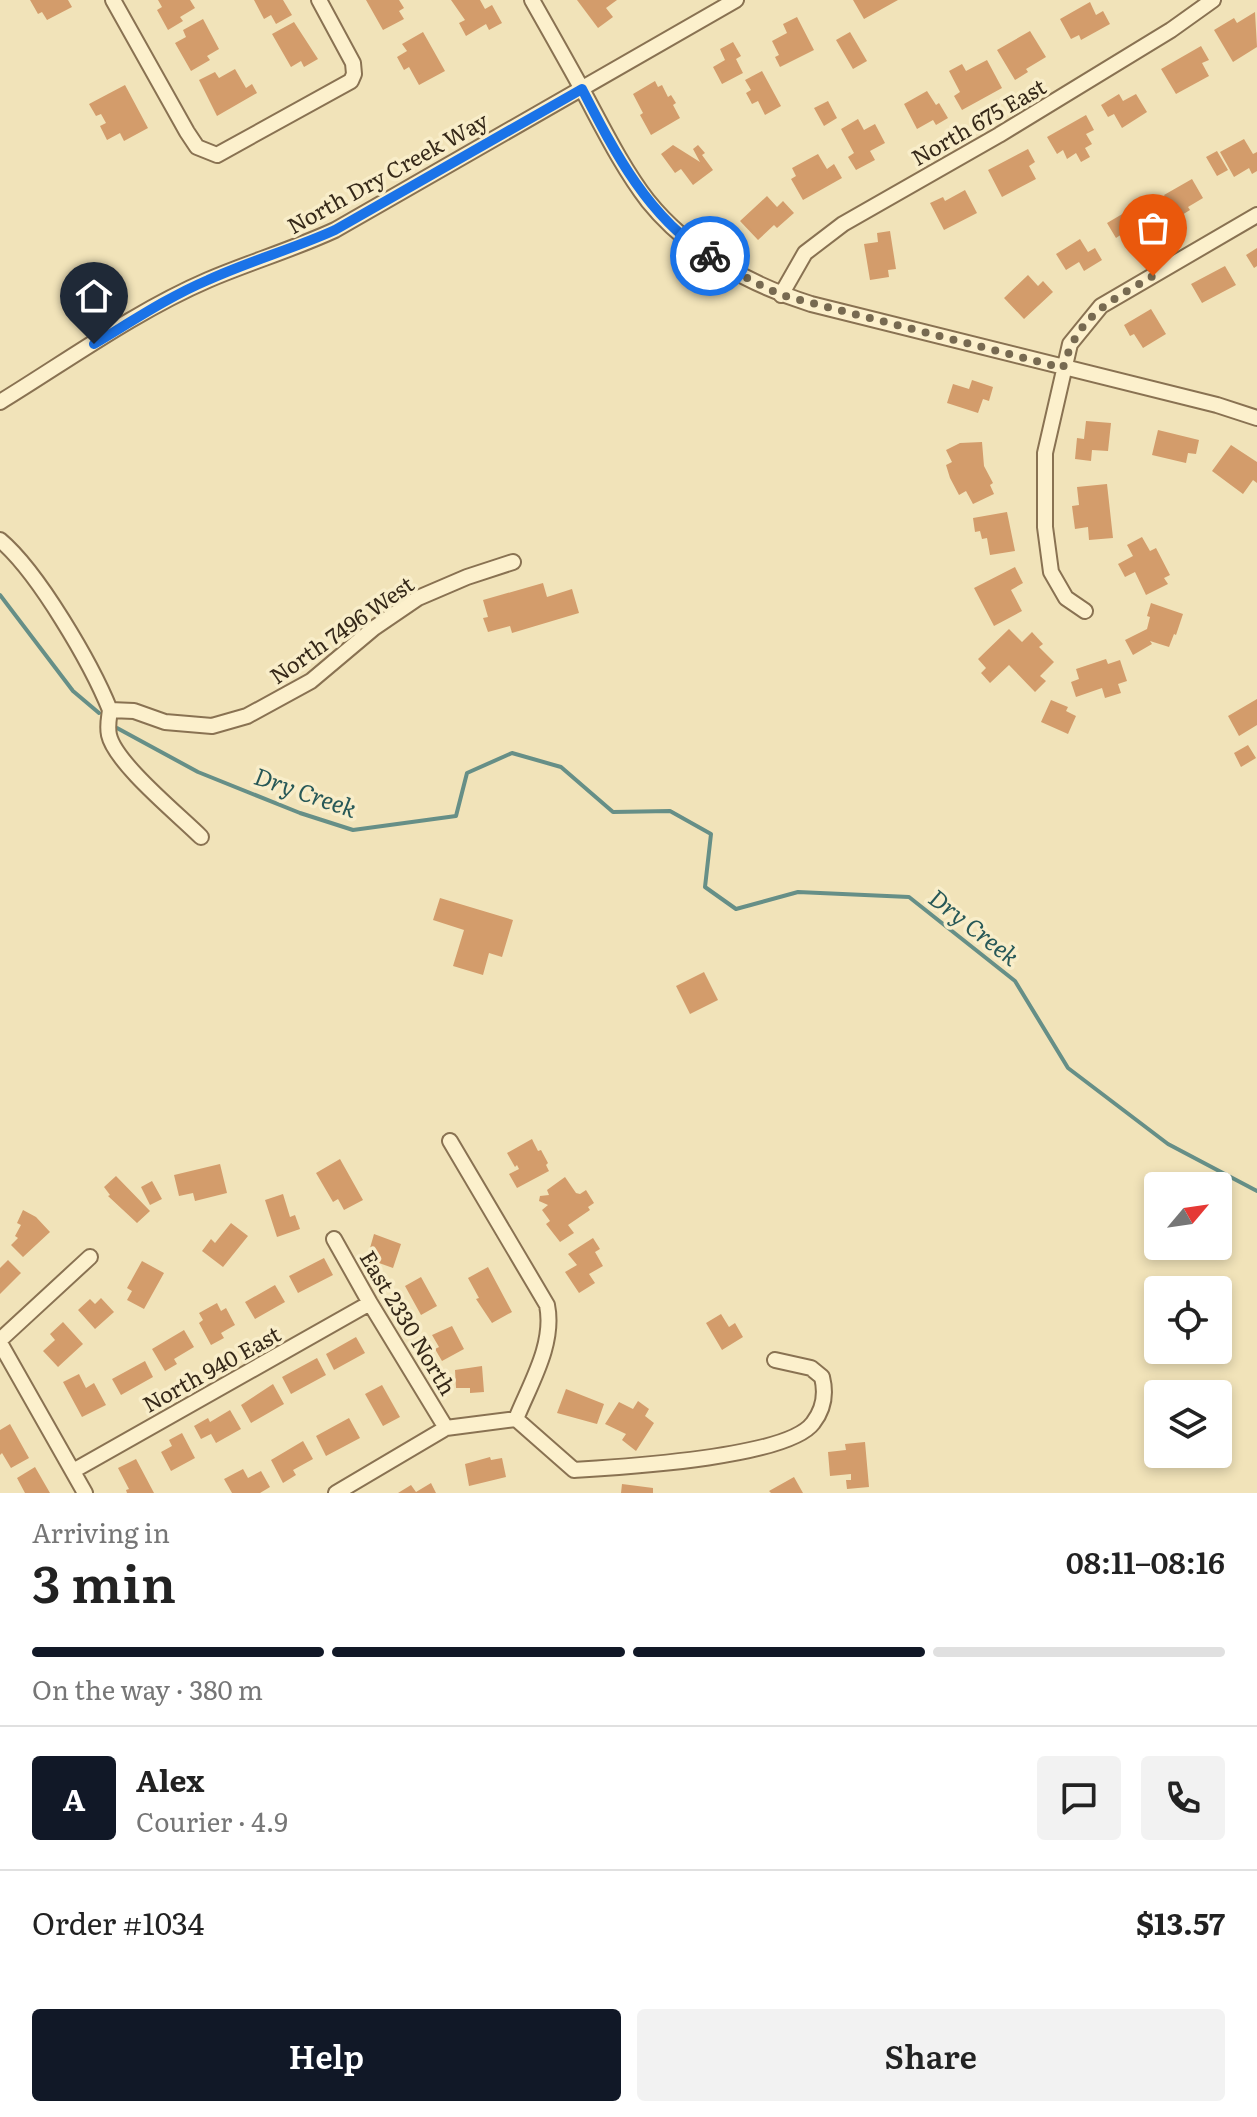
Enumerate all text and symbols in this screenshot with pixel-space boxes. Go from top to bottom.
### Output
street label: North 675 East [905,69,1051,173]
street label: North Dry Creek Way [280,103,494,241]
pin [1119,194,1187,276]
icon: bag [1131,206,1175,250]
courier [670,216,750,296]
icon: bike [688,234,732,278]
pin [60,262,128,344]
icon: home [72,274,116,318]
street label: North 7496 West [262,567,420,691]
water label: Dry Creek [250,757,363,825]
water label: Dry Creek [922,879,1028,973]
north arrow [1144,1172,1232,1260]
map controls [1144,1172,1232,1468]
street label: East 2330 North [353,1243,465,1401]
button: locate [1144,1276,1232,1364]
street label: North 940 East [136,1316,286,1420]
button: layers [1144,1380,1232,1468]
text: Arriving in [32,1512,170,1551]
text: 08:11–08:16 [1066,1539,1225,1583]
text: 3 min [32,1542,176,1619]
text: On the way · 380 m [32,1669,263,1708]
button: chat [1037,1756,1121,1840]
button: phone [1141,1756,1225,1840]
text: Alex [136,1757,204,1801]
text: A [63,1776,85,1820]
text: Courier · 4.9 [136,1801,288,1840]
text: Order #1034 [32,1900,204,1944]
text: $13.57 [1136,1900,1225,1944]
button: Help [32,2009,621,2101]
button: Share [637,2009,1225,2101]

